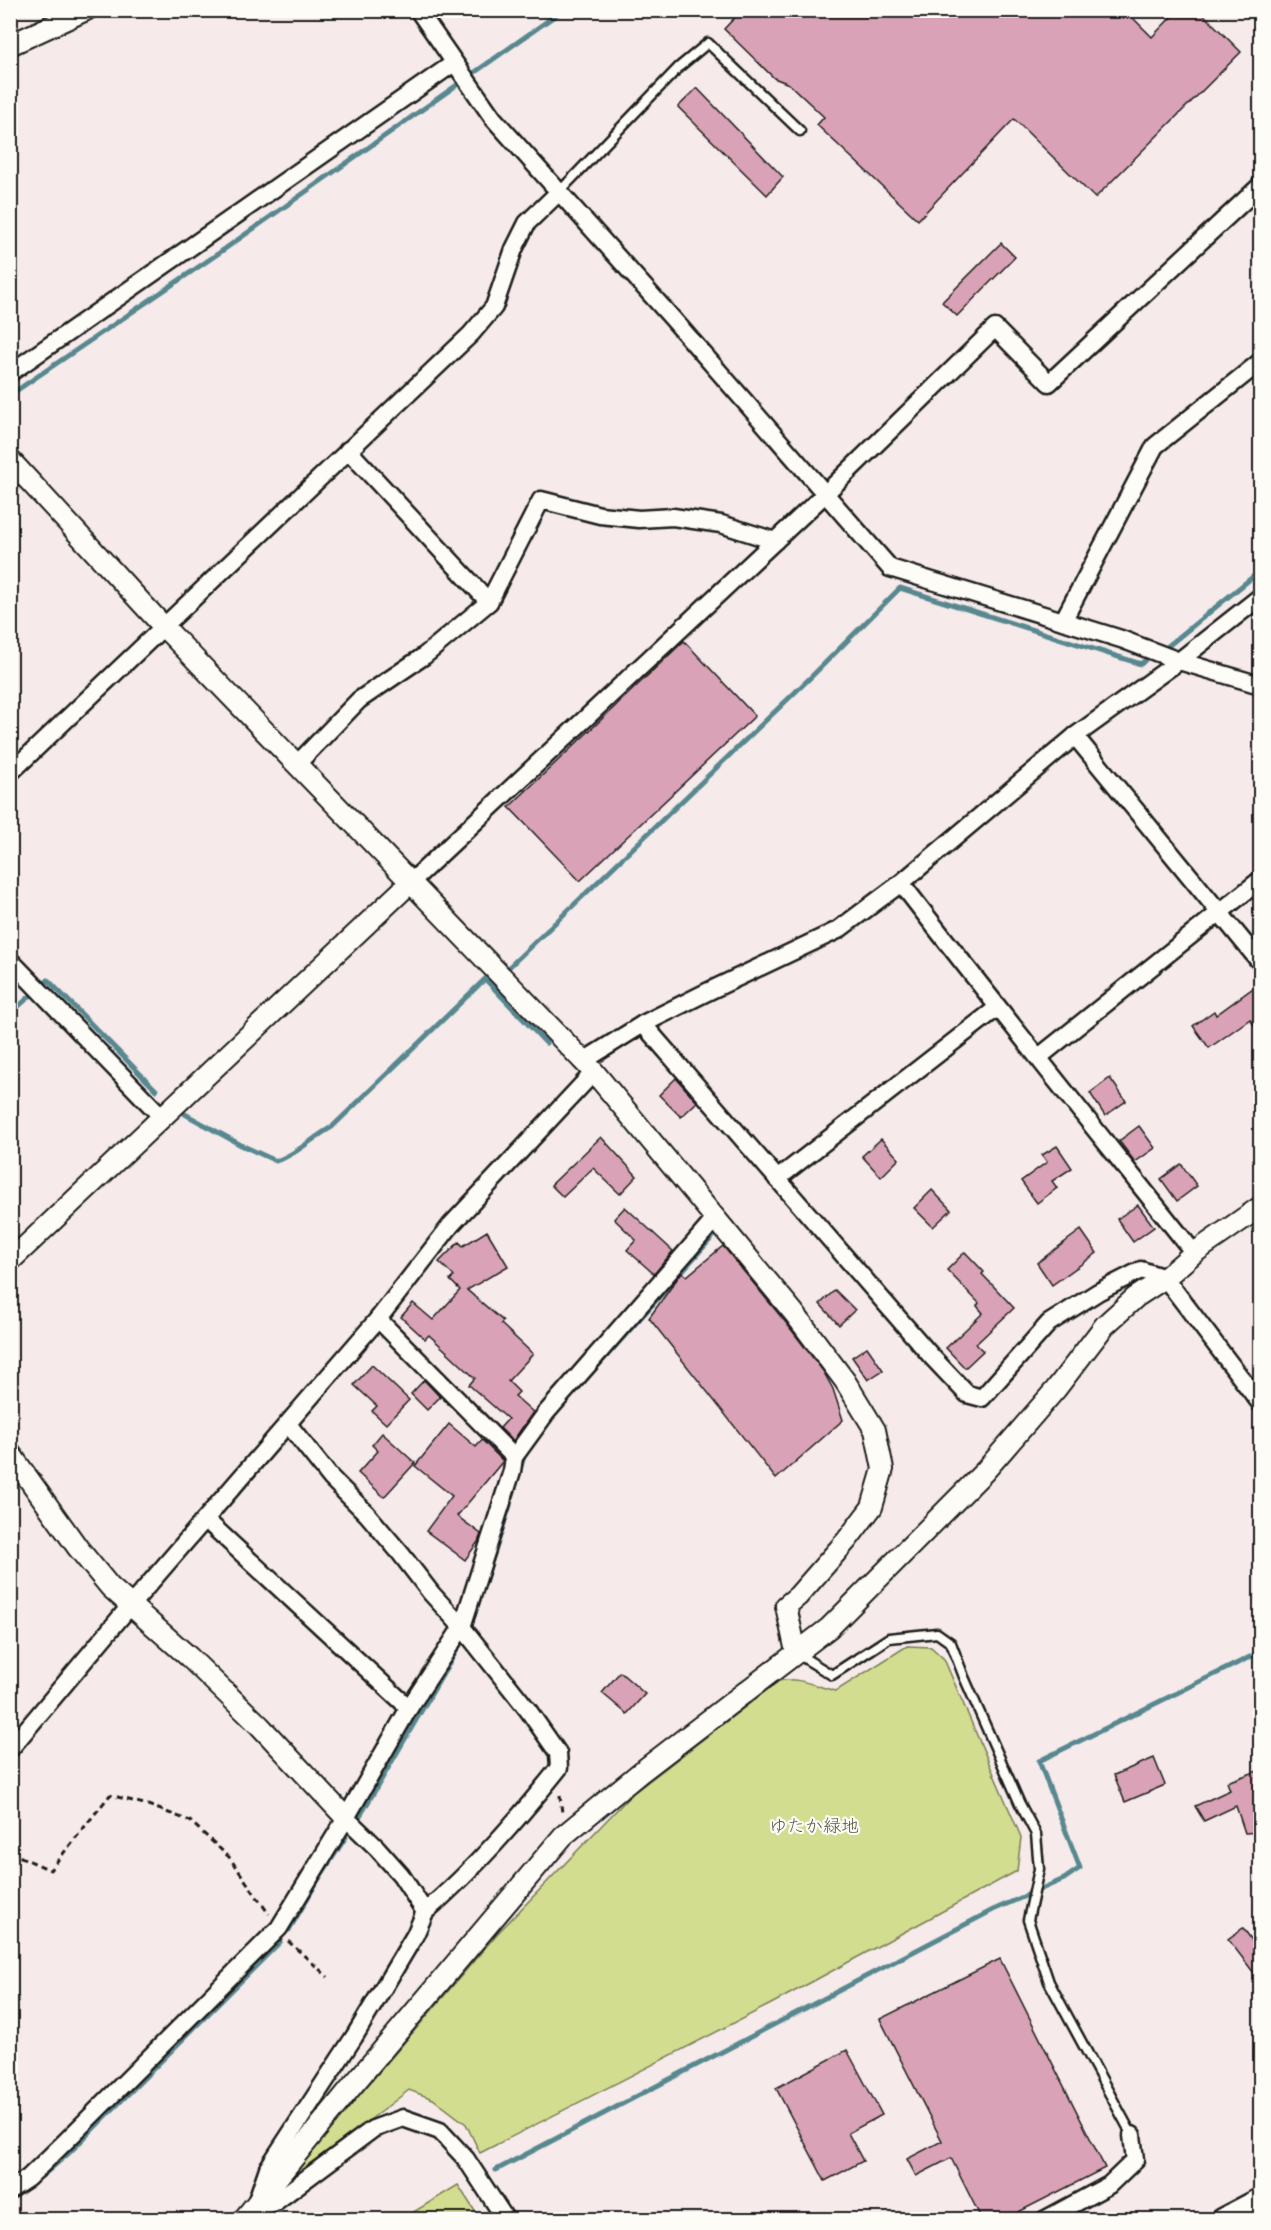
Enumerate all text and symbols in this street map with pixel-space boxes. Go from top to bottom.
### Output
park label: ゆたか緑地 [769,1811,859,1838]

